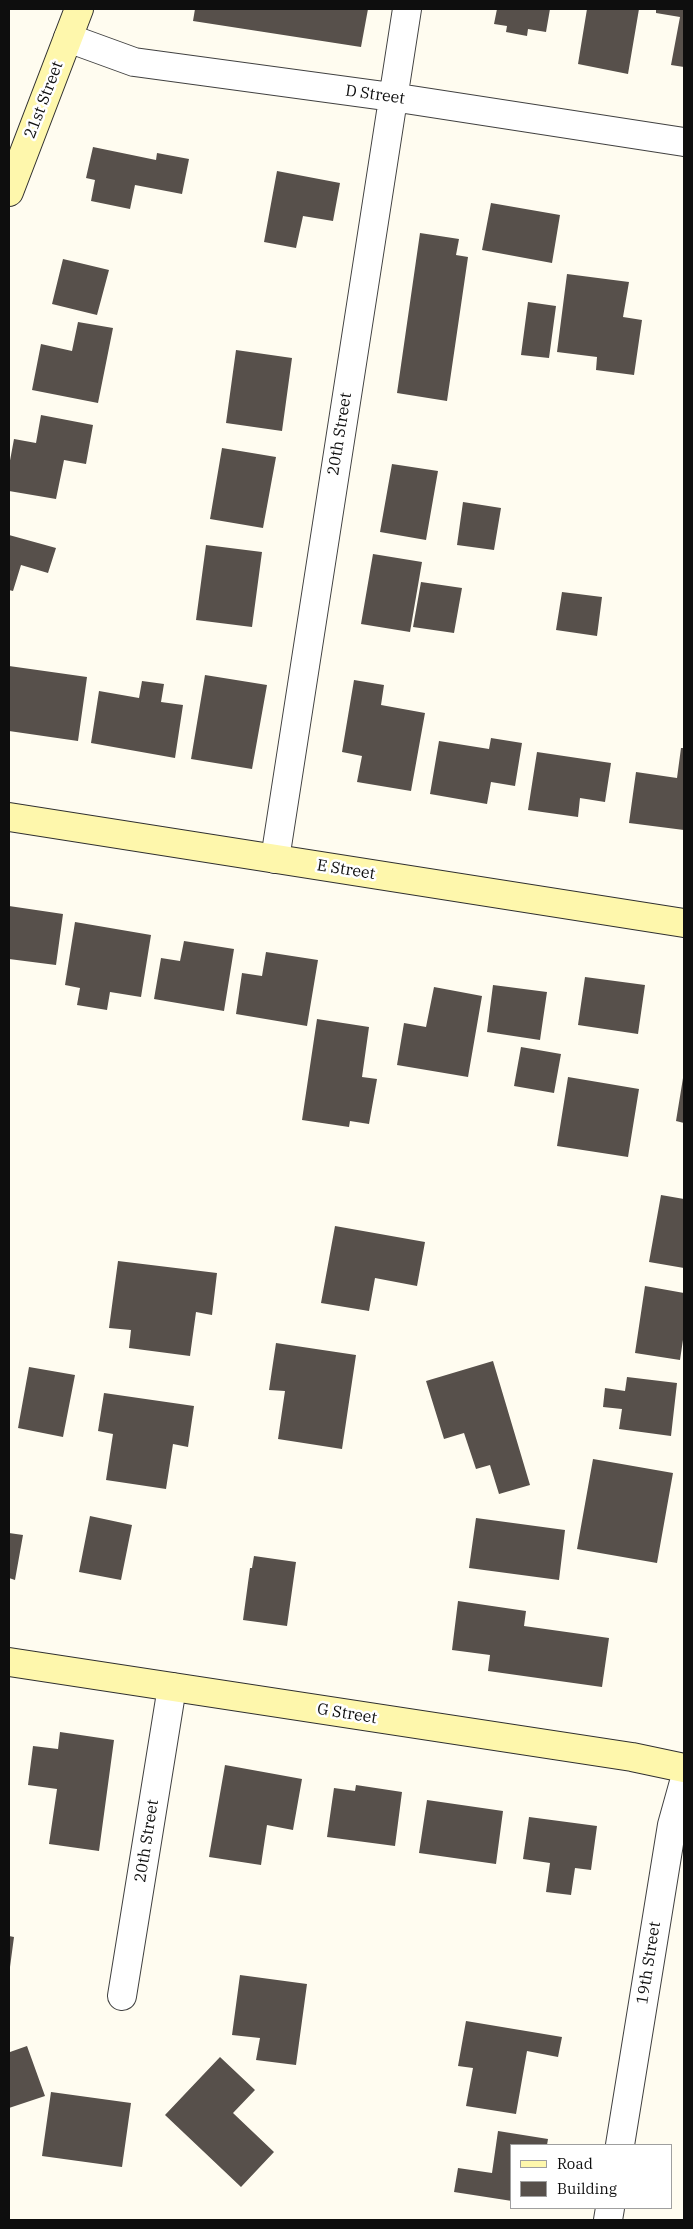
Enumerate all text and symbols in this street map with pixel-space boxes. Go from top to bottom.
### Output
street label: 21st Street [20,59,68,141]
street label: D Street [344,81,406,109]
street label: 20th Street [324,391,356,477]
street label: E Street [315,856,377,884]
street label: G Street [316,1700,378,1728]
street label: 20th Street [131,1798,163,1884]
street label: 19th Street [633,1920,665,2006]
legend [510,2144,673,2209]
text: Road [557,2154,593,2173]
text: Building [557,2179,617,2198]

